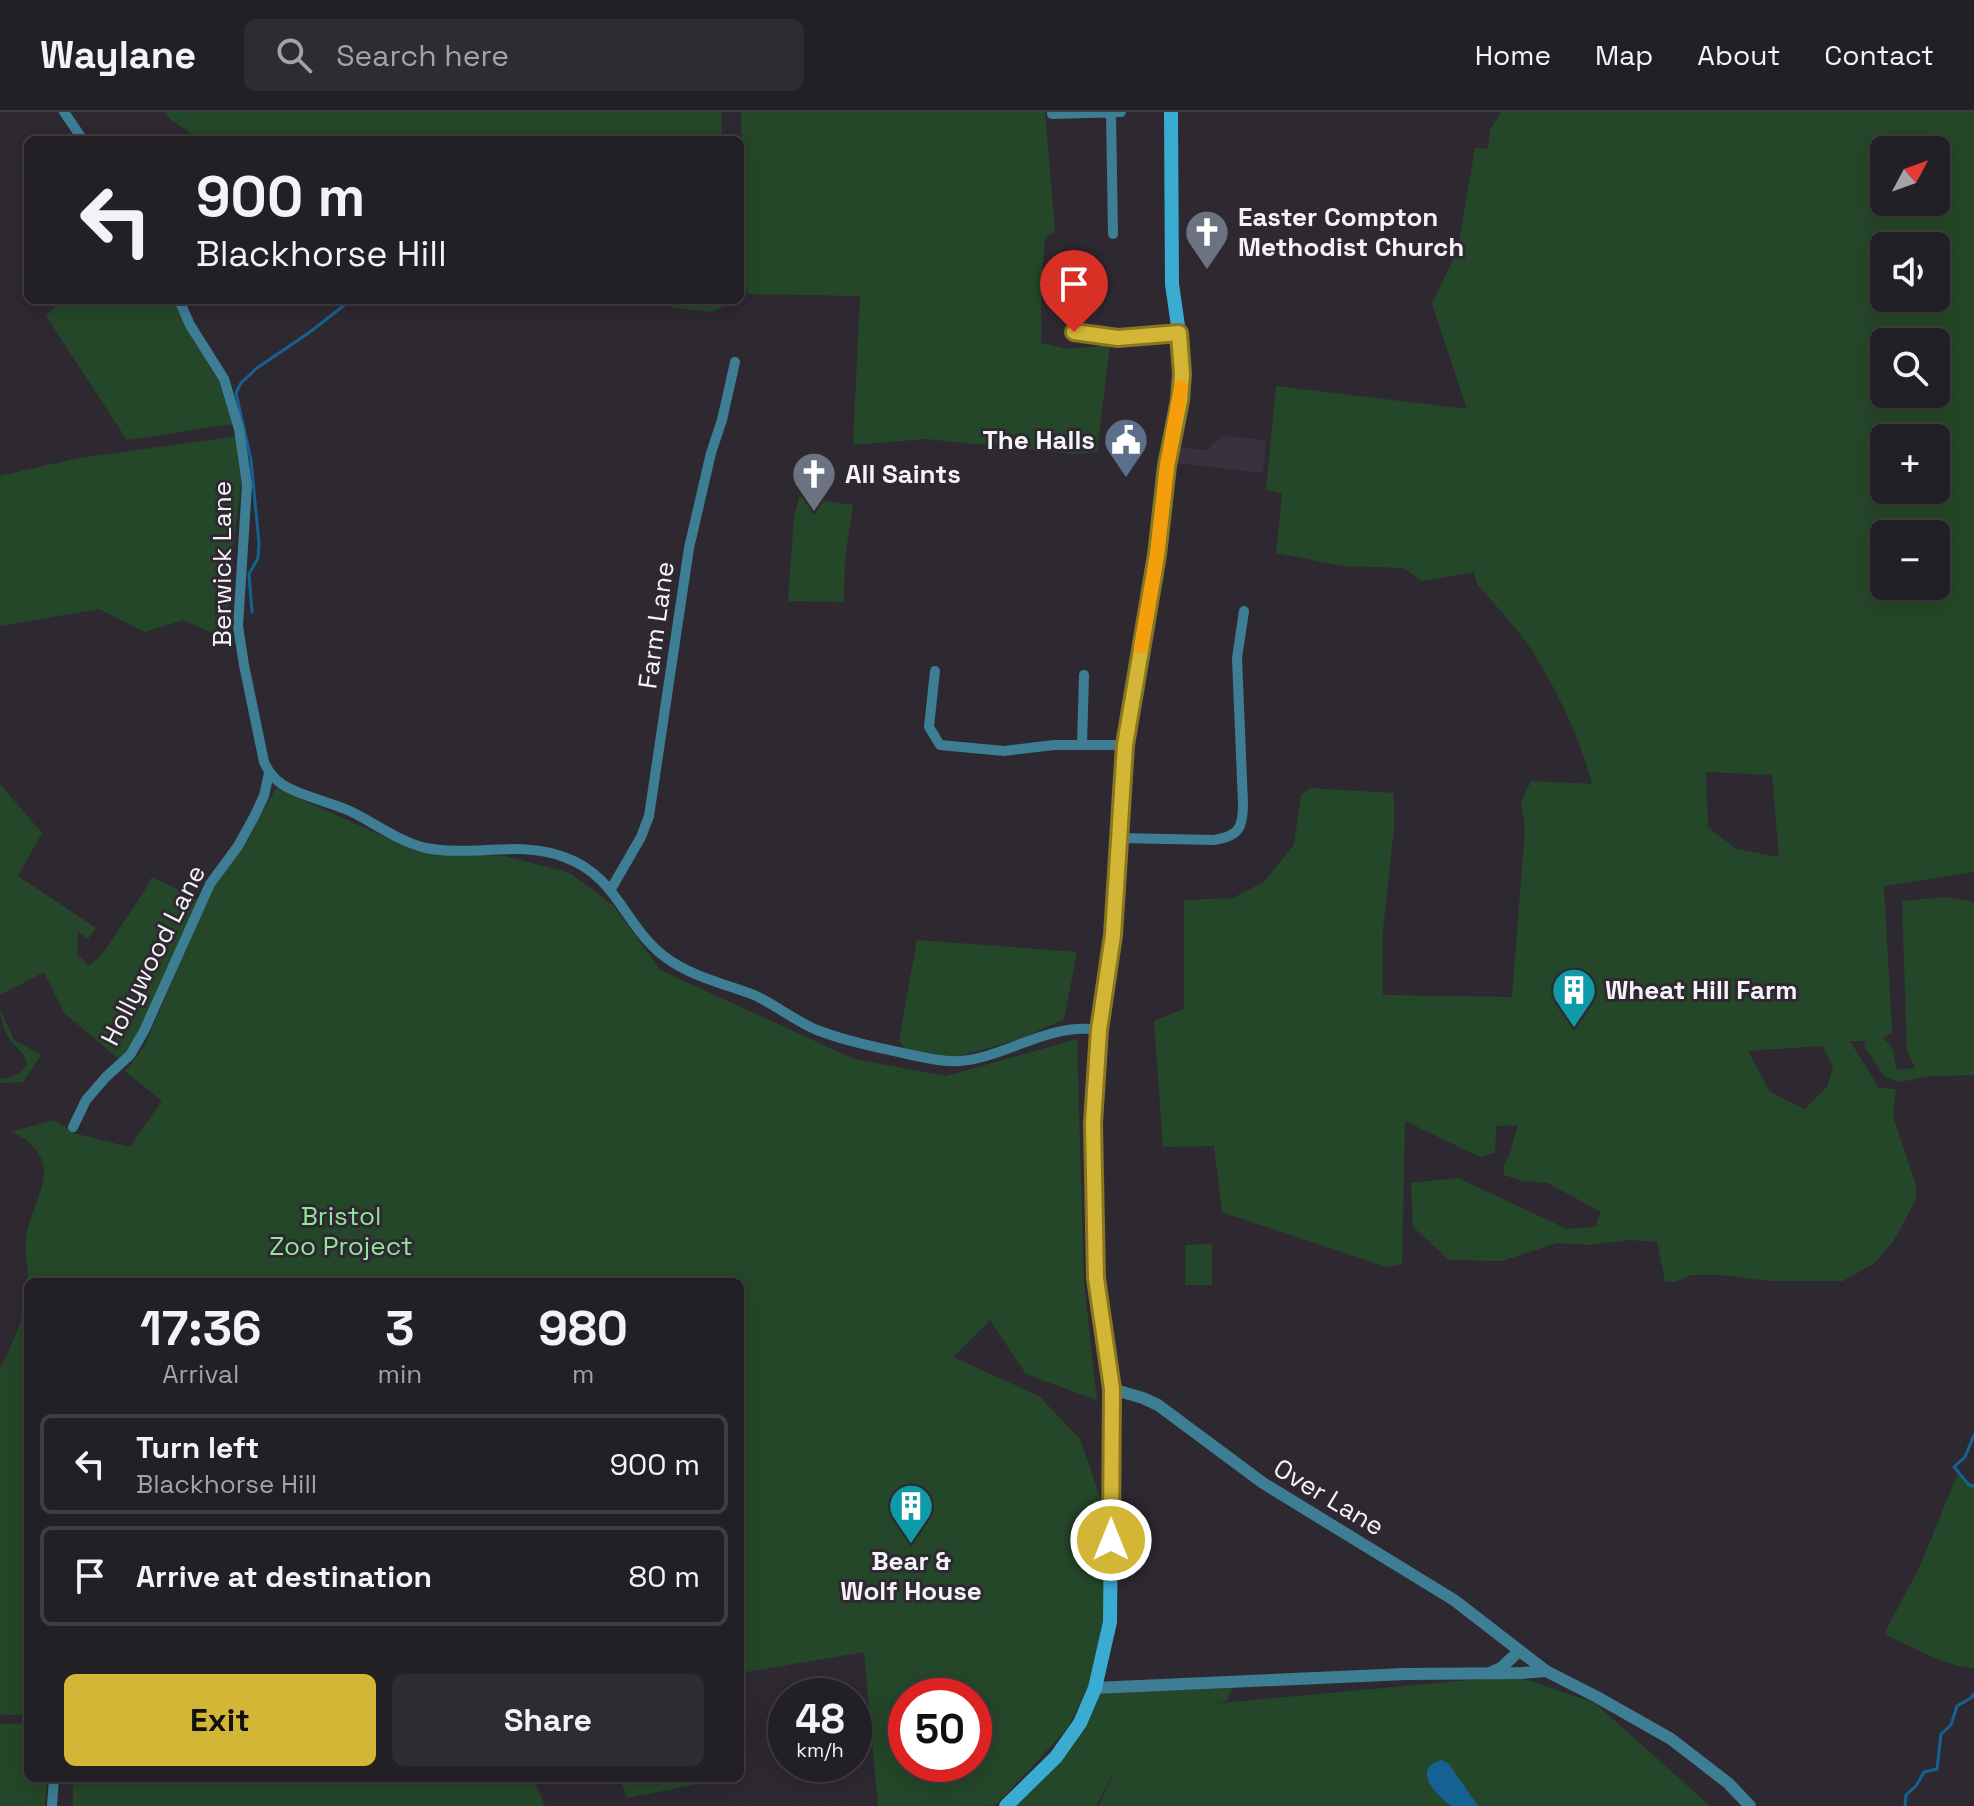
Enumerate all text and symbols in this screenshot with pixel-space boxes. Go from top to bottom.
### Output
search box [244,19,804,91]
text: Waylane [40,31,196,79]
icon: search [272,33,316,77]
text: Search here [336,36,509,75]
text: Home [1475,37,1551,73]
text: Map [1595,37,1653,73]
text: About [1697,37,1780,73]
text: Contact [1824,37,1934,73]
north arrow [1870,136,1950,216]
map controls [1870,136,1950,600]
text: 900 m [196,161,365,232]
icon: left [64,168,168,272]
place label: Easter Compton Methodist Church [1238,200,1464,264]
church icon: Easter Compton Methodist Church [1183,208,1231,271]
text: Blackhorse Hill [196,231,447,277]
button: sound [1870,232,1950,312]
pin [1040,250,1108,332]
icon: arrive [1052,262,1096,306]
button: search [1870,328,1950,408]
public building icon: The Halls [1102,416,1150,479]
place label: The Halls [983,423,1095,457]
button: + [1870,424,1950,504]
church icon: All Saints [790,450,838,513]
place label: All Saints [845,457,961,491]
street label: Berwick Lane [205,481,239,647]
button: − [1870,520,1950,600]
street label: Farm Lane [630,559,682,691]
street label: Hollywood Lane [93,859,213,1051]
building icon: Wheat Hill Farm [1550,966,1598,1029]
place label: Wheat Hill Farm [1605,973,1798,1007]
park label: Bristol Zoo Project [269,1199,413,1263]
text: 17:36 [140,1298,262,1359]
text: 3 [385,1298,415,1359]
text: 980 [538,1298,628,1359]
text: Arrival [162,1357,239,1391]
text: min [378,1357,422,1391]
text: m [572,1357,594,1391]
text: Turn left [136,1428,259,1467]
icon: left [68,1442,112,1486]
text: 900 m [610,1445,700,1484]
street label: Over Lane [1267,1451,1391,1543]
text: Blackhorse Hill [136,1467,317,1501]
building icon: Bear & Wolf House [887,1482,935,1545]
position arrow [1069,1498,1153,1582]
place label: Bear & Wolf House [840,1544,982,1608]
icon: arrive [68,1554,112,1598]
text: Arrive at destination [136,1557,432,1596]
text: 80 m [629,1557,700,1596]
button: Exit [64,1674,376,1766]
button: Share [392,1674,704,1766]
speed limit sign: 50 [888,1678,992,1782]
text: 48 [795,1694,845,1745]
text: km/h [796,1737,844,1763]

